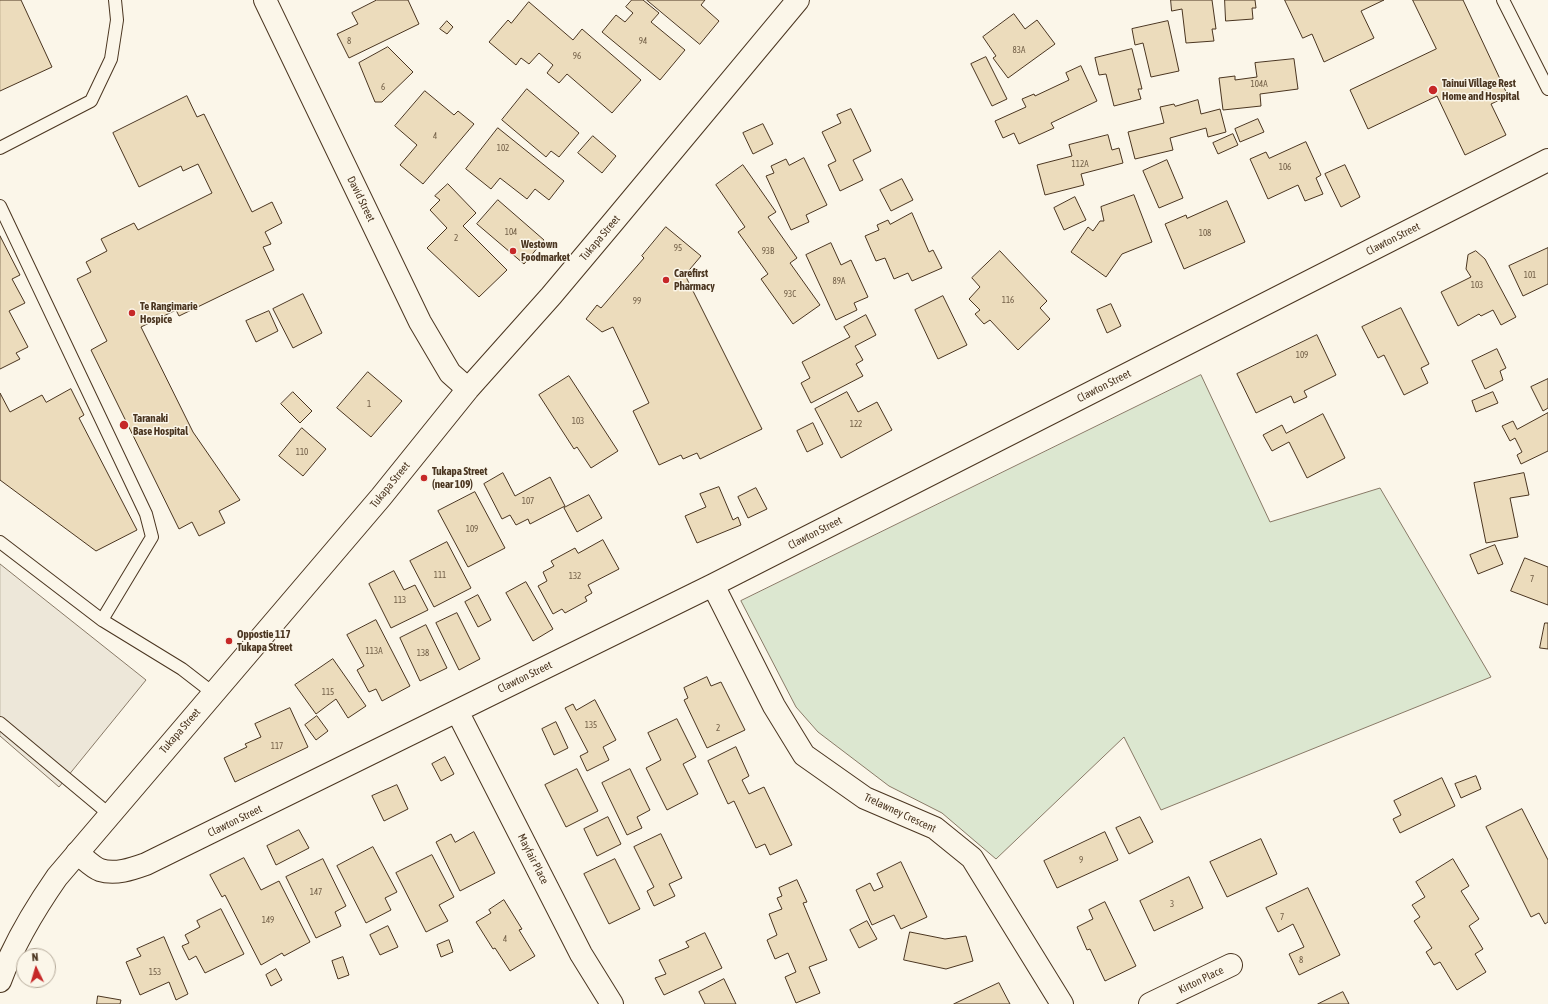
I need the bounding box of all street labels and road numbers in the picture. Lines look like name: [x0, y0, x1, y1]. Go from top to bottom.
street label: David Street: [344, 174, 378, 224]
street label: Tukapa Street: [577, 212, 623, 264]
street label: Clawton Street: [1364, 220, 1422, 258]
street label: Clawton Street: [1075, 367, 1133, 405]
street label: Tukapa Street: [367, 459, 413, 511]
street label: Clawton Street: [786, 514, 844, 552]
street label: Clawton Street: [496, 658, 554, 696]
street label: Tukapa Street: [157, 706, 203, 756]
street label: Trelawney Crescent: [862, 791, 938, 835]
street label: Clawton Street: [206, 802, 264, 840]
street label: Mayfair Place: [515, 832, 551, 886]
street label: Kirton Place: [1176, 963, 1226, 997]

